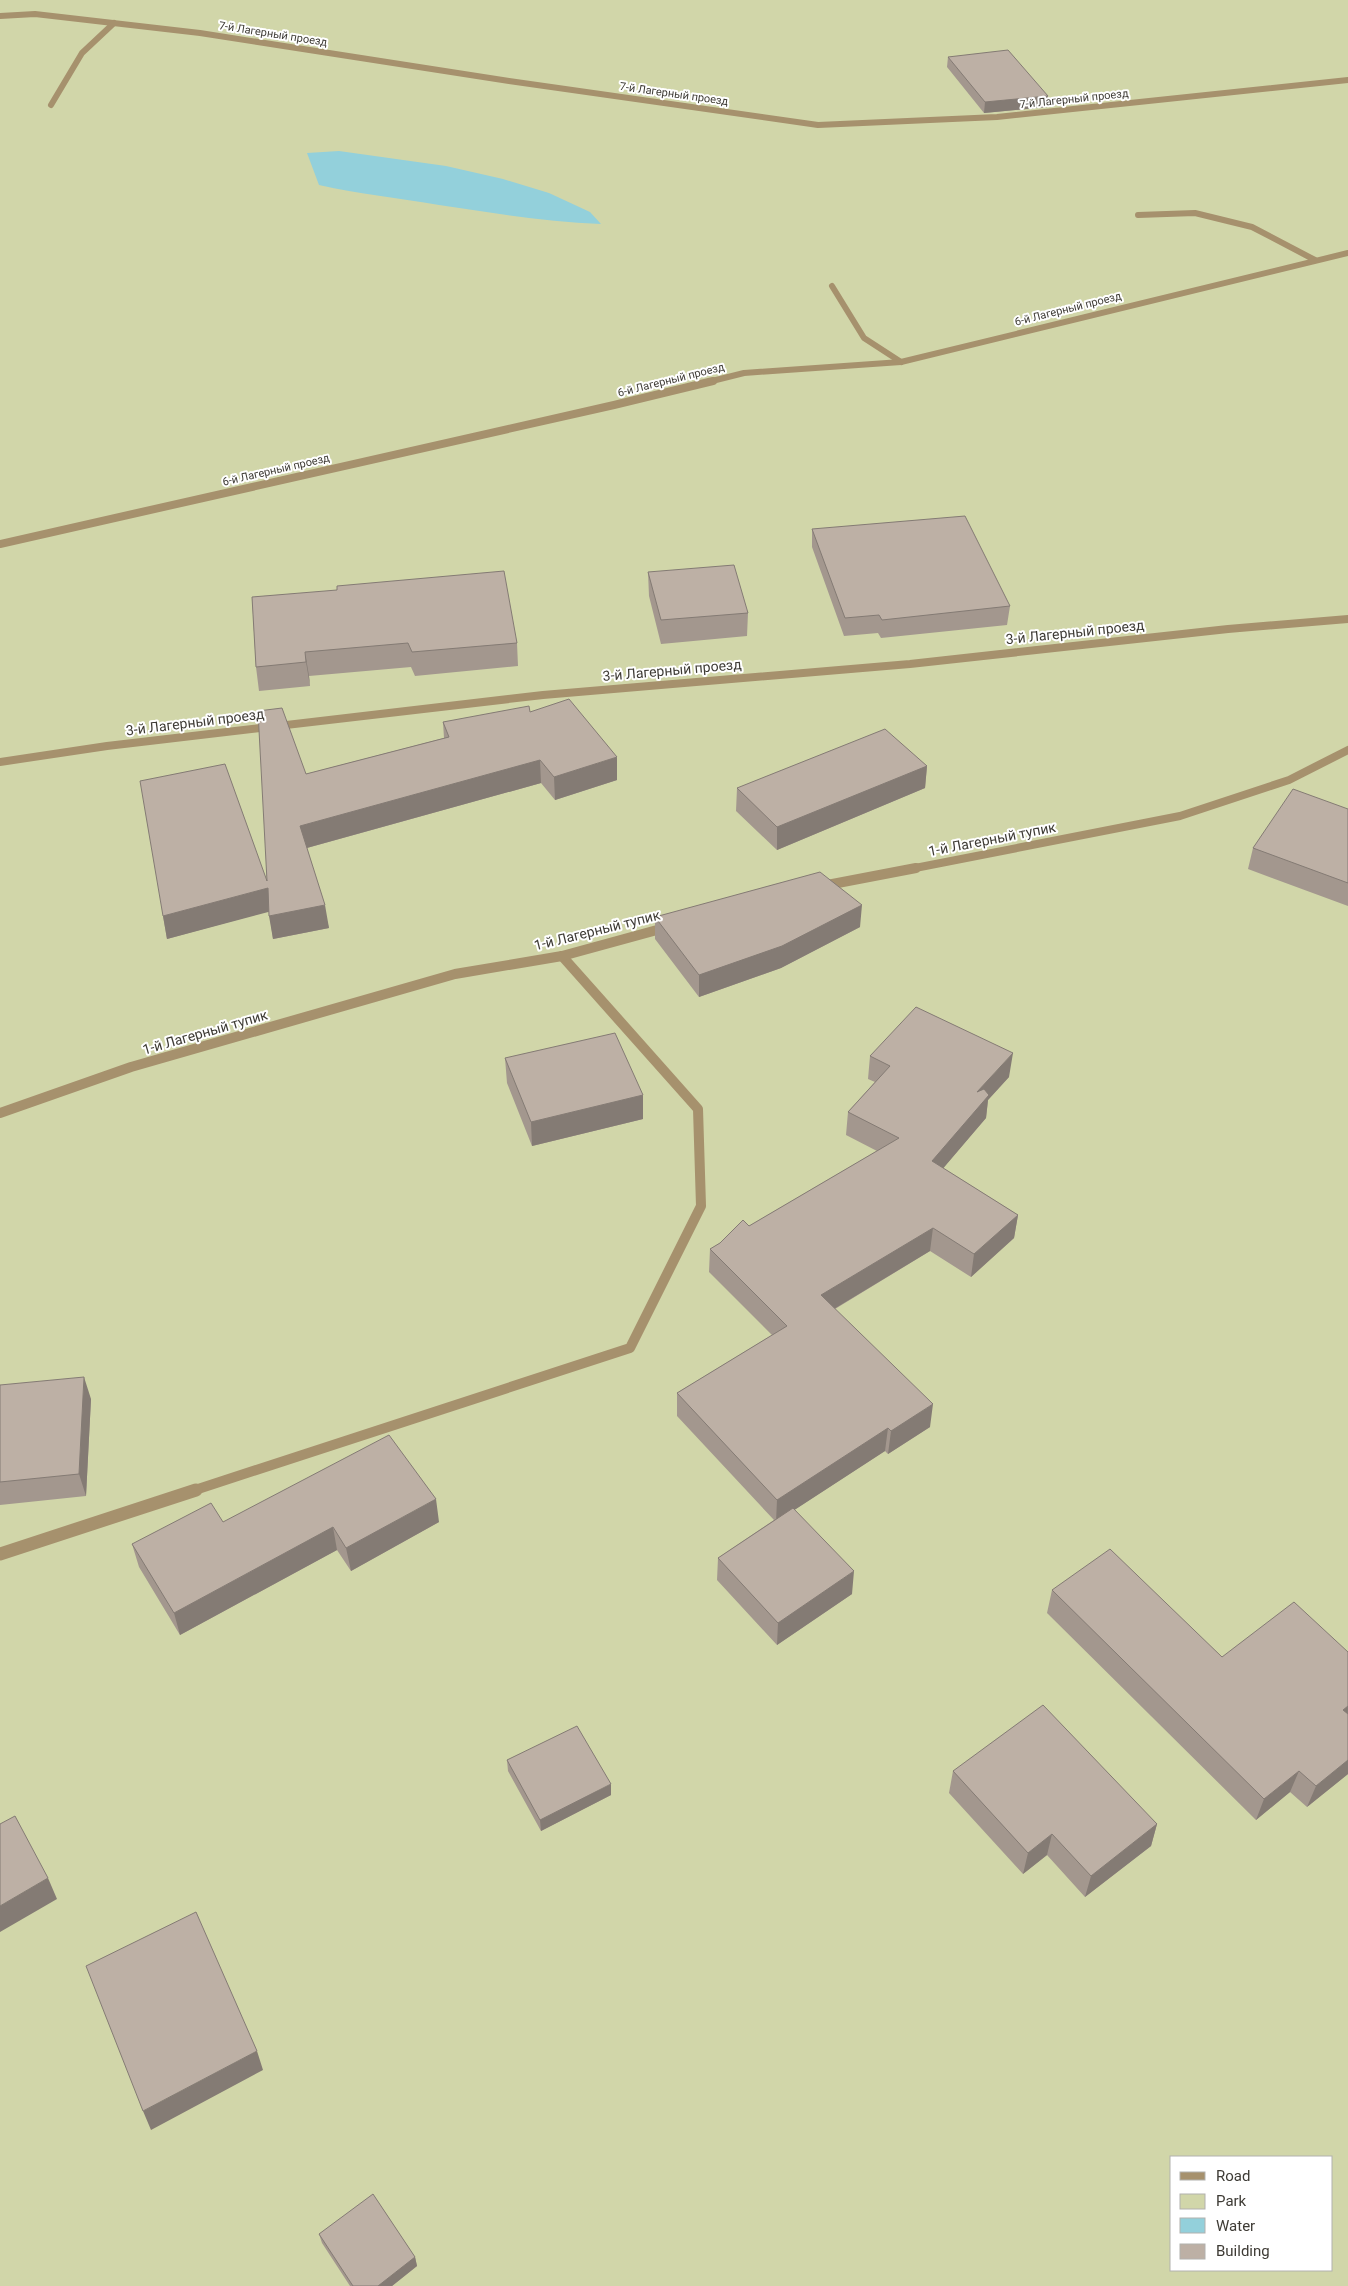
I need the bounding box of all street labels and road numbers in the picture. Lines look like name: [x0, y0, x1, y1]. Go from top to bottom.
street label: 7-й Лагерный проезд: [218, 19, 328, 49]
street label: 7-й Лагерный проезд: [619, 80, 729, 108]
street label: 7-й Лагерный проезд: [1019, 87, 1129, 111]
street label: 6-й Лагерный проезд: [1013, 289, 1123, 329]
street label: 6-й Лагерный проезд: [616, 360, 726, 400]
street label: 6-й Лагерный проезд: [221, 451, 331, 489]
street label: 3-й Лагерный проезд: [1005, 617, 1146, 647]
street label: 3-й Лагерный проезд: [602, 656, 743, 684]
street label: 3-й Лагерный проезд: [125, 706, 266, 738]
street label: 1-й Лагерный тупик: [927, 819, 1058, 859]
street label: 1-й Лагерный тупик: [532, 906, 662, 953]
street label: 1-й Лагерный тупик: [141, 1006, 270, 1058]

